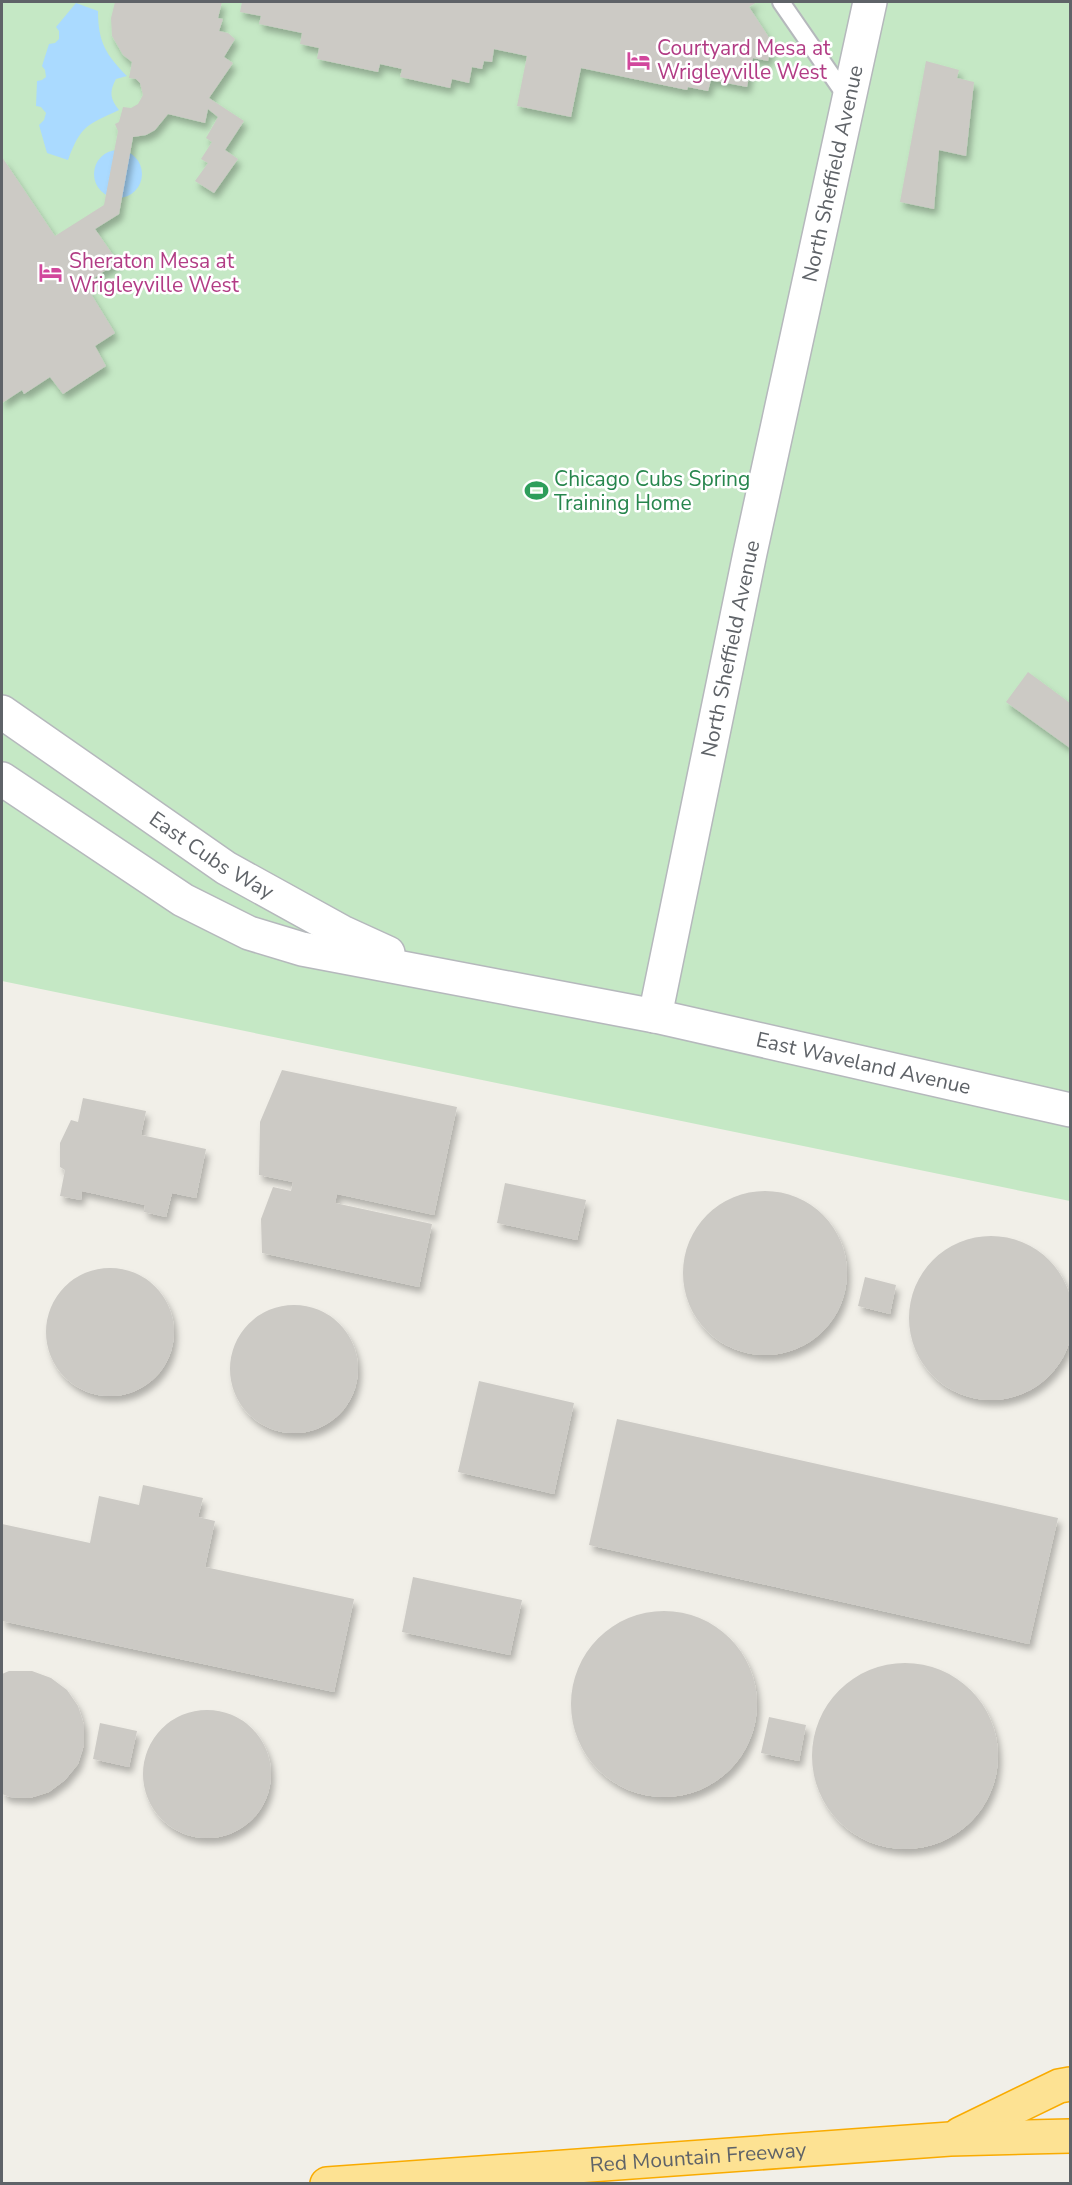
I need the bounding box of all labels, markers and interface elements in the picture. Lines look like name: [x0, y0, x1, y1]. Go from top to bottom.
place label: Courtyard Mesa at Wrigleyville West: [657, 34, 831, 86]
hotel icon: Courtyard Mesa at Wrigleyville West: [626, 47, 652, 73]
street label: North Sheffield Avenue: [795, 63, 870, 284]
place label: Sheraton Mesa at Wrigleyville West: [69, 247, 240, 299]
hotel icon: Sheraton Mesa at Wrigleyville West: [38, 260, 64, 286]
place label: Chicago Cubs Spring Training Home: [554, 465, 750, 517]
sports icon: Chicago Cubs Spring Training Home: [523, 478, 549, 504]
street label: North Sheffield Avenue: [694, 537, 766, 760]
street label: East Cubs Way: [144, 805, 279, 906]
street label: East Waveland Avenue: [754, 1025, 974, 1101]
street label: Red Mountain Freeway: [589, 2135, 807, 2179]

